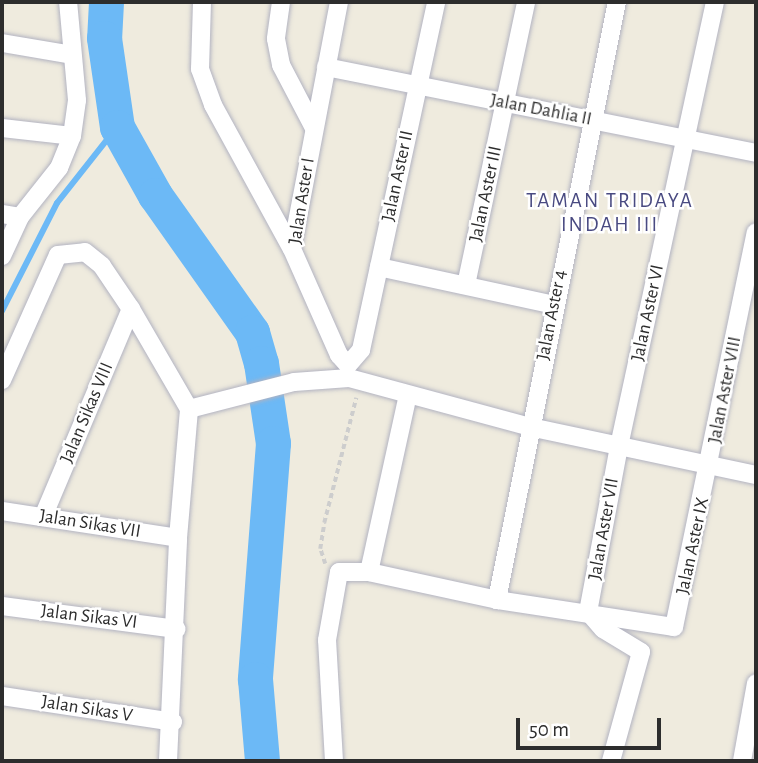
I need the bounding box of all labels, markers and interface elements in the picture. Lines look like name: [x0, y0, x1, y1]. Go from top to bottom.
street label: Jalan Dahlia II: [488, 89, 594, 131]
street label: Jalan Aster II: [377, 128, 419, 224]
street label: Jalan Aster III: [465, 144, 507, 244]
street label: Jalan Aster I: [284, 156, 320, 246]
district label: TAMAN TRIDAYA INDAH III: [528, 188, 692, 238]
street label: Jalan Aster VI: [627, 263, 669, 363]
street label: Jalan Aster 4: [532, 268, 572, 362]
street label: Jalan Aster VIII: [703, 335, 747, 445]
street label: Jalan Sikas VIII: [56, 359, 118, 467]
street label: Jalan Aster VII: [584, 476, 624, 582]
street label: Jalan Aster IX: [672, 495, 714, 597]
street label: Jalan Sikas VII: [38, 505, 142, 543]
street label: Jalan Sikas VI: [39, 600, 139, 634]
street label: Jalan Sikas V: [40, 691, 134, 727]
scale bar: [520, 704, 665, 748]
text: 50 m: [529, 719, 569, 740]

